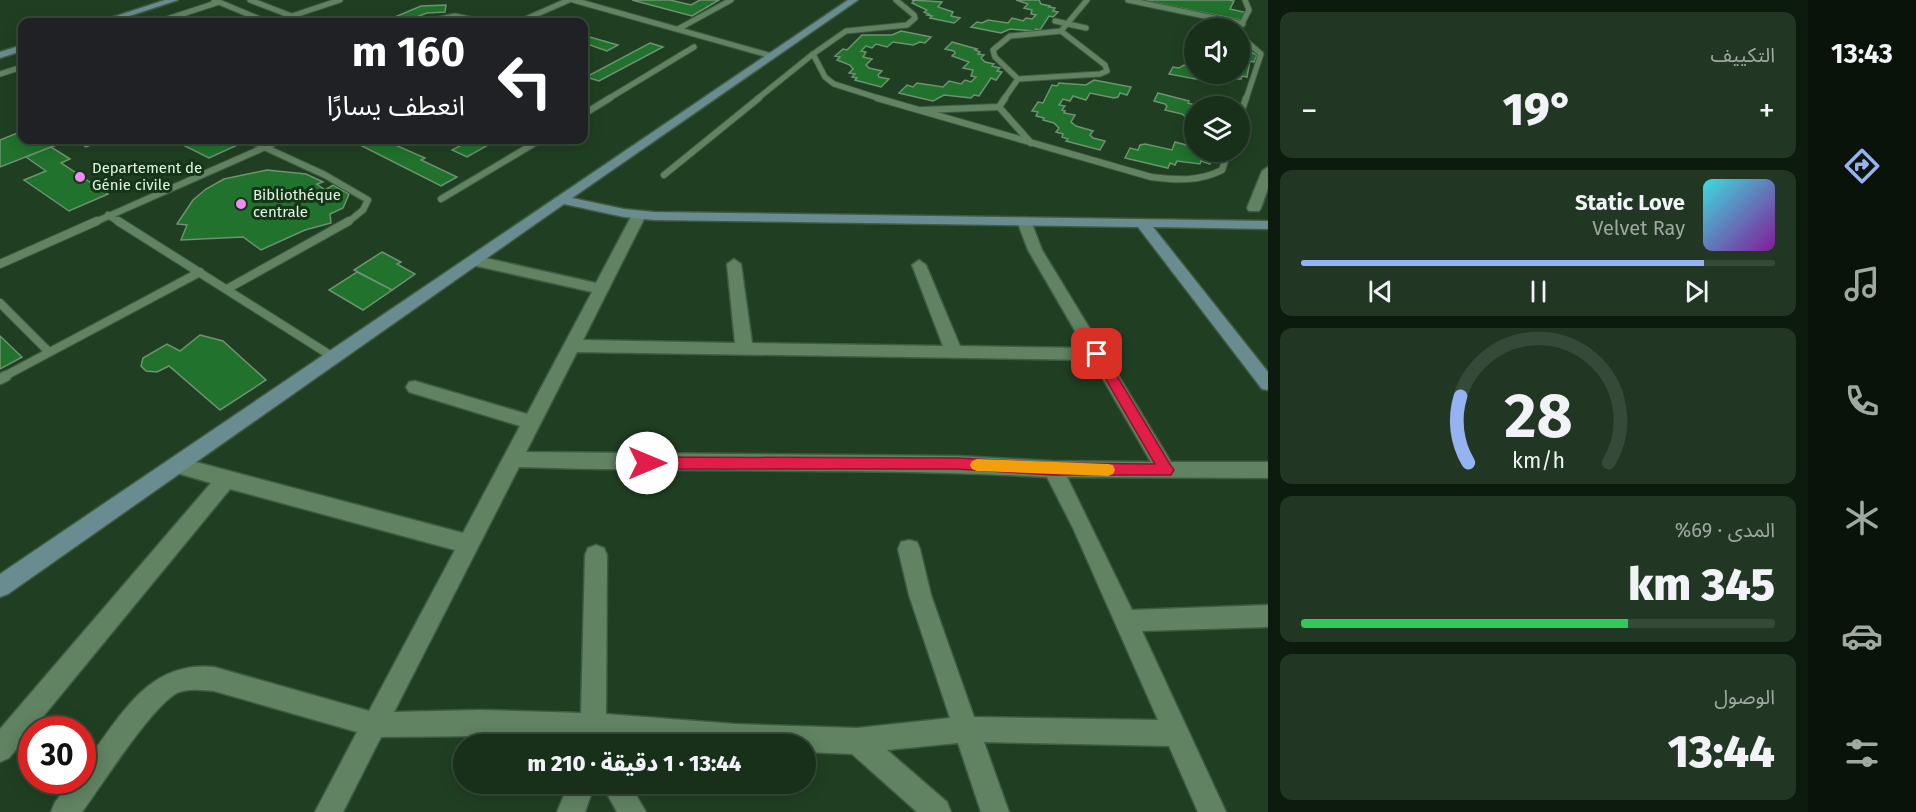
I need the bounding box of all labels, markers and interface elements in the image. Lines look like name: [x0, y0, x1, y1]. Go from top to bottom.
map controls: [1184, 18, 1250, 162]
button: sound: [1184, 18, 1250, 84]
text: 160 m: [352, 27, 465, 77]
text: 13:43: [1831, 38, 1893, 70]
icon: left: [486, 42, 564, 120]
text: التكييف: [1711, 43, 1775, 67]
text: 19°: [1503, 83, 1573, 137]
text: انعطف يسارًا: [327, 90, 465, 122]
text: −: [1301, 91, 1318, 131]
text: +: [1759, 91, 1775, 131]
button: layers: [1184, 96, 1250, 162]
icon: directions: [1841, 145, 1883, 187]
place label: Departement de Génie civile: [92, 159, 202, 194]
marker: Departement de Génie civile: [73, 170, 87, 184]
place label: Bibliothéque centrale: [253, 186, 341, 221]
text: Static Love: [1575, 189, 1685, 216]
marker: Bibliothéque centrale: [234, 197, 248, 211]
text: Velvet Ray: [1592, 216, 1685, 240]
icon: music: [1841, 263, 1883, 305]
icon: previous: [1364, 275, 1397, 308]
icon: pause: [1522, 275, 1555, 308]
icon: next: [1680, 275, 1713, 308]
pin: [1071, 328, 1122, 379]
icon: arrive: [1080, 337, 1113, 370]
text: 28: [1504, 379, 1572, 454]
icon: phone: [1841, 380, 1883, 422]
position arrow: [615, 431, 679, 495]
text: km/h: [1511, 448, 1565, 474]
icon: climate: [1841, 497, 1883, 539]
text: المدى · 69%: [1675, 518, 1775, 542]
text: 345 km: [1628, 558, 1775, 612]
icon: car: [1841, 615, 1883, 657]
text: الوصول: [1714, 685, 1775, 709]
speed limit sign: 30: [18, 716, 96, 794]
text: 13:44: [1668, 725, 1775, 779]
icon: filters: [1841, 732, 1883, 774]
text: 13:44 · 1 دقيقة · 210 m: [527, 750, 742, 777]

